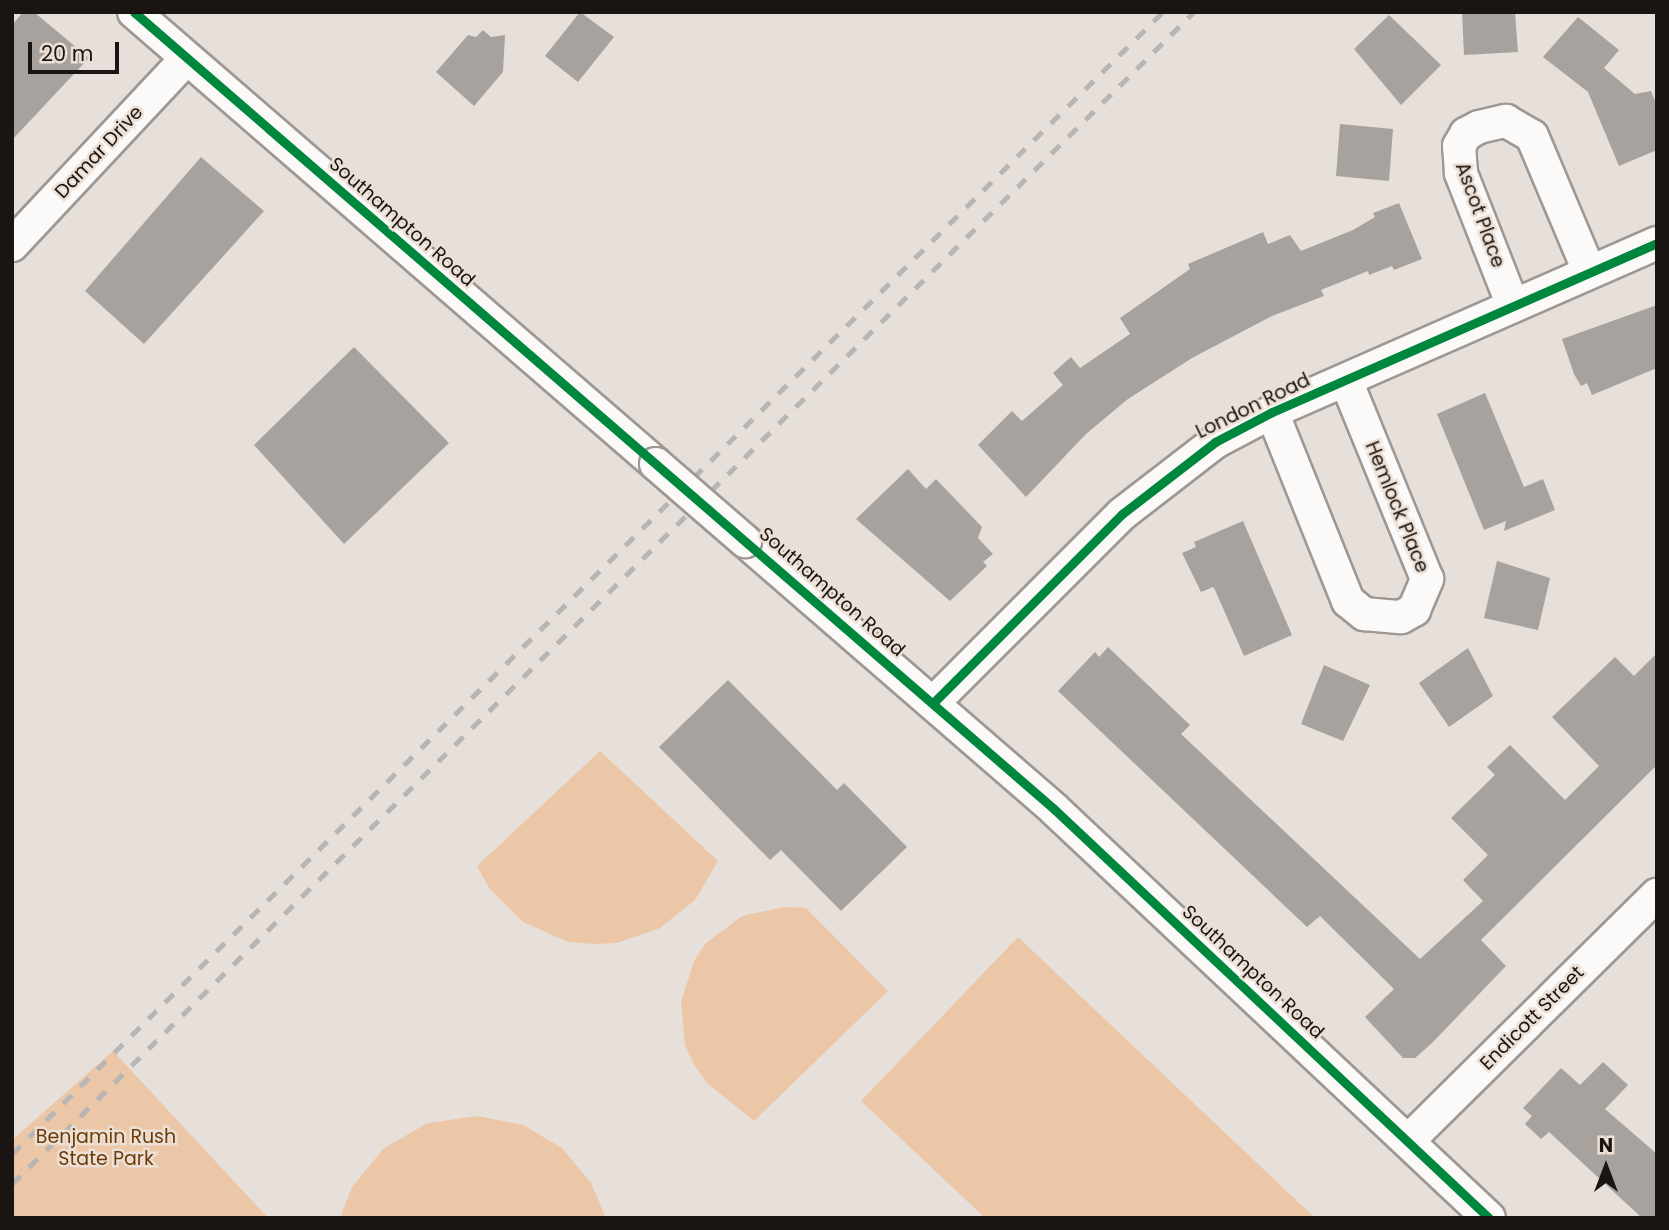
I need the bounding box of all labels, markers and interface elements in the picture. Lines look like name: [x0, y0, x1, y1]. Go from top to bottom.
scale bar: [32, 28, 122, 72]
text: 20 m: [41, 39, 94, 68]
street label: Damar Drive: [50, 101, 148, 203]
street label: Southampton Road: [325, 153, 479, 291]
street label: Ascot Place: [1450, 159, 1510, 271]
street label: London Road: [1192, 369, 1314, 443]
street label: Hemlock Place: [1360, 438, 1434, 576]
street label: Southampton Road: [755, 523, 909, 661]
street label: Southampton Road: [1177, 900, 1329, 1044]
street label: Endicott Street: [1475, 961, 1589, 1075]
park label: Benjamin Rush State Park: [36, 1126, 176, 1170]
north arrow: [1571, 1132, 1641, 1202]
text: N: [1599, 1132, 1613, 1159]

